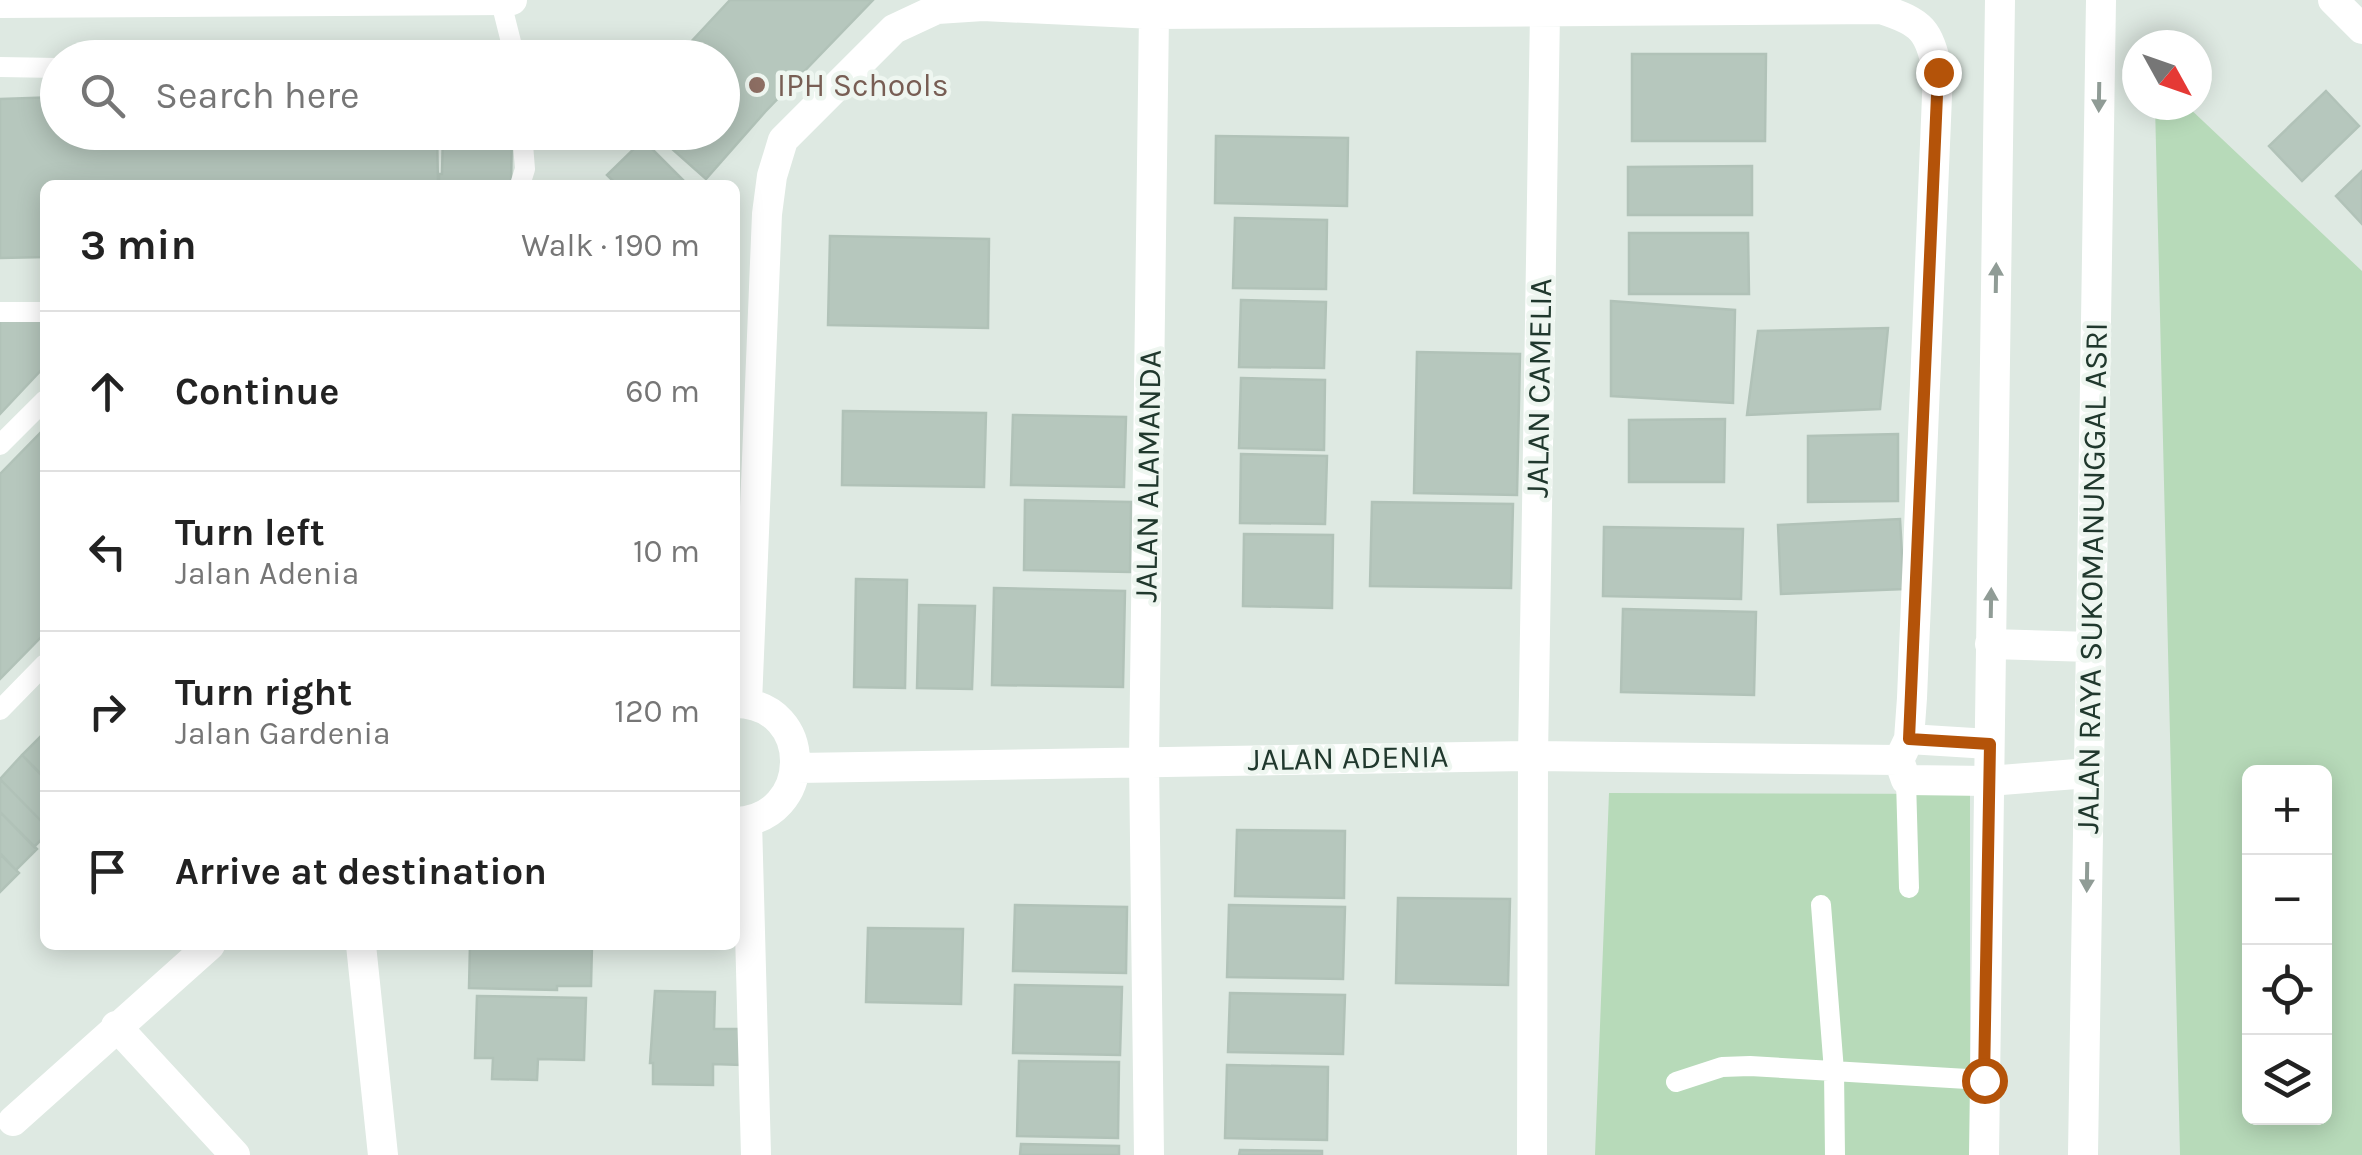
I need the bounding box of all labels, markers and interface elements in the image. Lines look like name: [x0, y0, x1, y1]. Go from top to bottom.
north arrow: [2122, 30, 2212, 120]
search box: [40, 40, 740, 150]
route end: [1916, 50, 1962, 96]
place label: IPH Schools: [777, 67, 949, 104]
icon: search: [75, 68, 130, 123]
text: Search here: [155, 73, 359, 118]
marker: IPH Schools: [746, 74, 768, 96]
one-way arrow: [2091, 82, 2107, 114]
text: 3 min: [80, 220, 197, 270]
text: Walk · 190 m: [521, 227, 700, 264]
one-way arrow: [1988, 261, 2004, 293]
street label: JALAN CAMELIA: [1519, 278, 1559, 498]
street label: JALAN RAYA SUKOMANUNGGAL ASRI: [2069, 322, 2115, 834]
street label: JALAN ALAMANDA: [1127, 349, 1169, 603]
icon: ahead: [80, 364, 135, 419]
text: Continue: [175, 369, 339, 414]
text: 60 m: [625, 373, 700, 410]
text: Turn left: [175, 510, 325, 555]
icon: left: [80, 524, 135, 579]
text: 10 m: [633, 533, 700, 570]
text: Jalan Adenia: [175, 555, 359, 592]
one-way arrow: [1983, 586, 1999, 618]
text: Turn right: [175, 670, 352, 715]
icon: right: [80, 684, 135, 739]
text: 120 m: [614, 693, 700, 730]
text: Jalan Gardenia: [175, 715, 391, 752]
street label: JALAN ADENIA: [1247, 738, 1449, 778]
map controls: [2242, 765, 2332, 1125]
button: +: [2242, 765, 2332, 855]
icon: arrive: [80, 844, 135, 899]
text: Arrive at destination: [175, 849, 547, 894]
button: −: [2242, 855, 2332, 945]
one-way arrow: [2079, 862, 2095, 894]
button: locate: [2242, 945, 2332, 1035]
button: layers: [2242, 1035, 2332, 1125]
route start: [1962, 1058, 2008, 1104]

